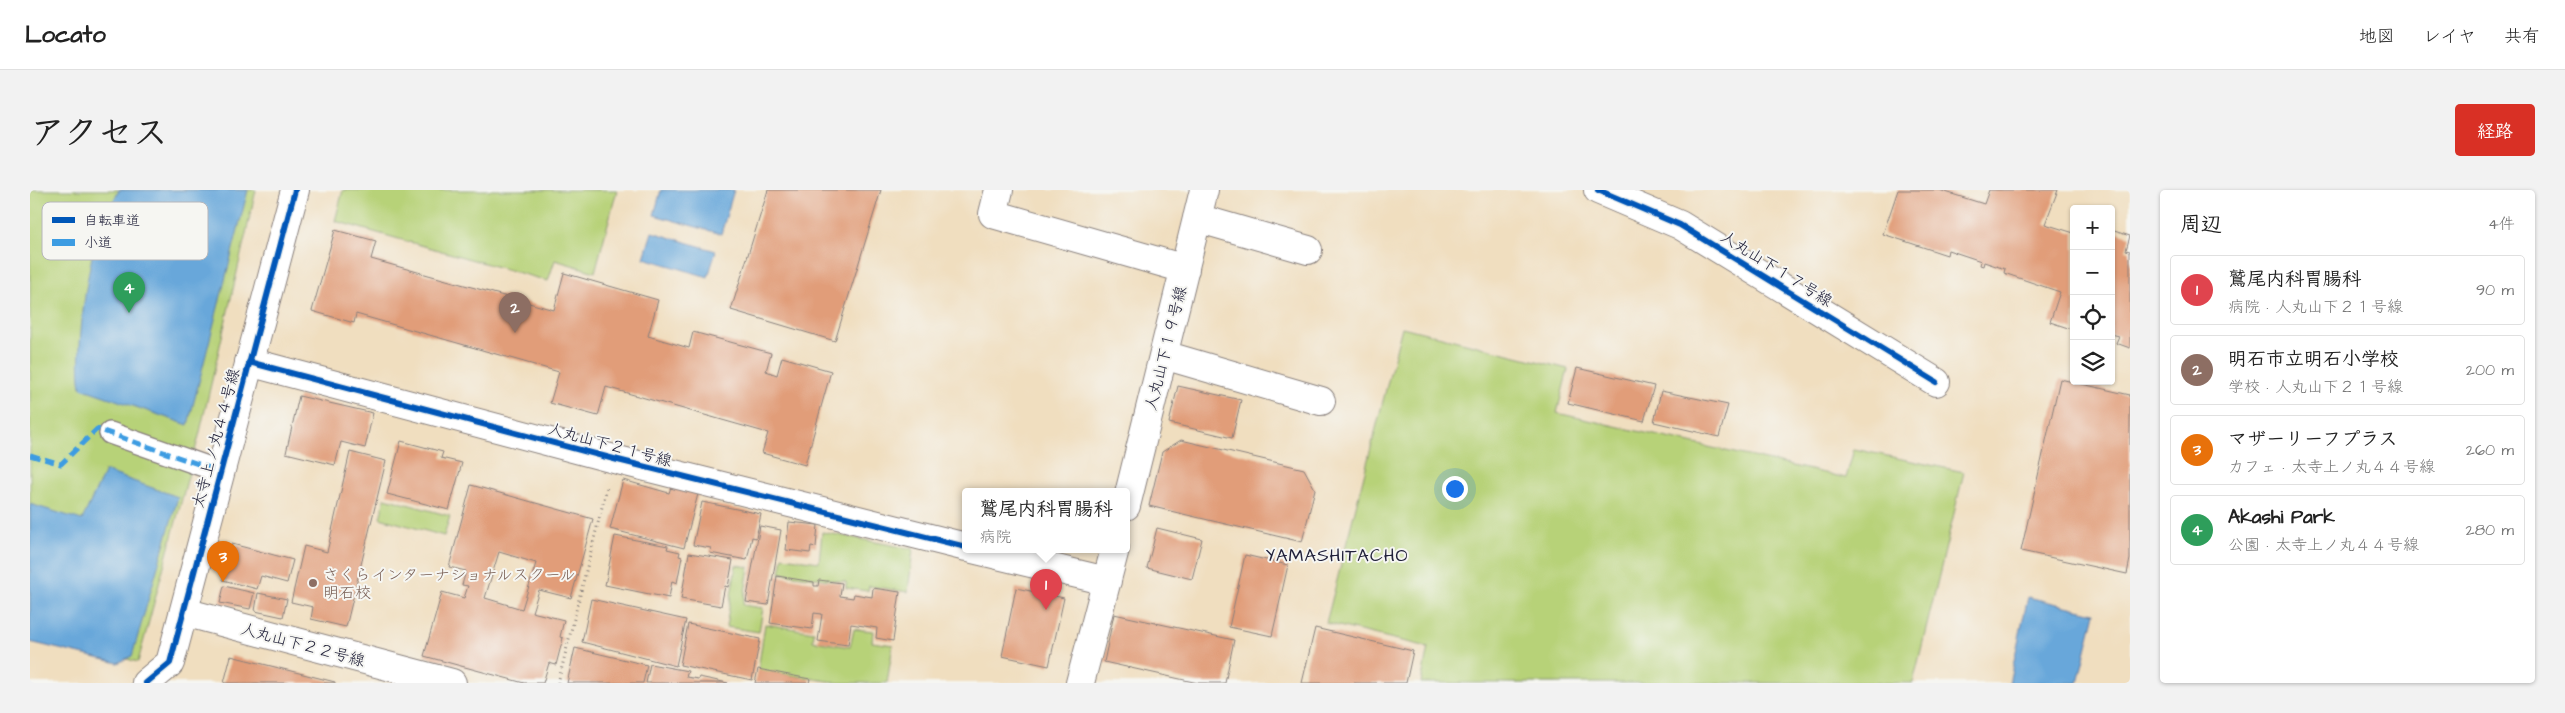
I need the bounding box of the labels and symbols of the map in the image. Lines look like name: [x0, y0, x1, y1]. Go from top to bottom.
legend: [42, 202, 208, 260]
text: 自転車道: [84, 211, 140, 231]
street label: 人丸山下１７号線: [1716, 226, 1837, 312]
text: 小道: [84, 233, 112, 253]
pin: 4: [113, 272, 145, 313]
street label: 人丸山下１９号線: [1140, 283, 1192, 413]
pin: 2: [499, 292, 531, 333]
street label: 太寺上ノ丸４４号線: [187, 366, 245, 511]
street label: 人丸山下２１号線: [545, 418, 674, 472]
your location: [1442, 476, 1468, 502]
pin: 3: [207, 541, 239, 582]
district label: YAMASHITACHO: [1265, 543, 1409, 568]
place label: さくらインターナショナルスクール 明石校: [323, 564, 576, 604]
pin: 1: [1030, 569, 1062, 610]
marker: さくらインターナショナルスクール 明石校: [307, 577, 319, 589]
street label: 人丸山下２２号線: [238, 618, 367, 672]

